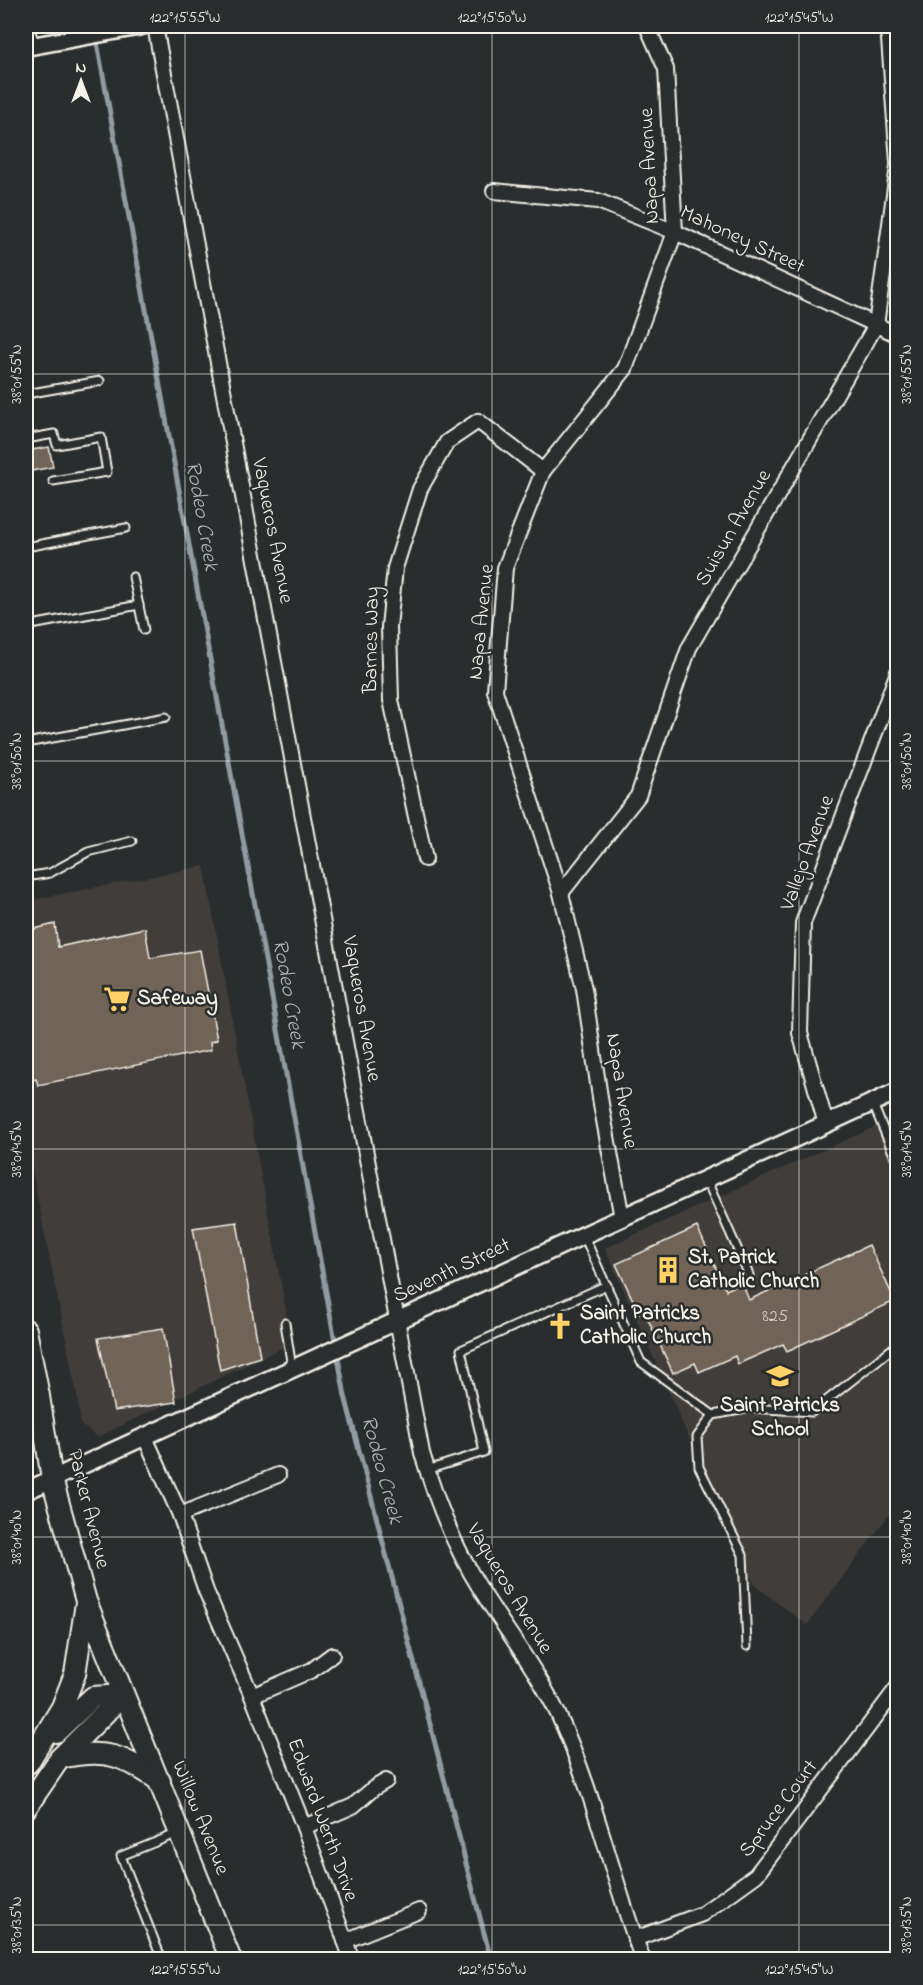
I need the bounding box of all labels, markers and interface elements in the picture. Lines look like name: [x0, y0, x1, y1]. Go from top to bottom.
text: 122°15'55"W: [150, 7, 220, 29]
text: 122°15'50"W: [458, 7, 526, 29]
text: 122°15'45"W: [765, 7, 833, 29]
north arrow: [51, 51, 111, 111]
text: N: [76, 56, 87, 80]
street label: Napa Avenue: [632, 107, 668, 225]
street label: Mahoney Street: [674, 198, 809, 284]
text: 38°01'55"N: [6, 344, 28, 404]
text: 38°01'55"N: [896, 344, 918, 404]
street label: Vaqueros Avenue: [243, 455, 301, 607]
water label: Rodeo Creek: [176, 459, 227, 575]
street label: Suisun Avenue: [688, 464, 780, 592]
street label: Napa Avenue: [461, 562, 503, 681]
street label: Barnes Way: [356, 586, 390, 695]
text: 38°01'50"N: [6, 732, 28, 790]
text: 38°01'50"N: [896, 732, 918, 790]
street label: Vallejo Avenue: [773, 791, 843, 916]
street label: Vaqueros Avenue: [333, 933, 389, 1085]
water label: Rodeo Creek: [263, 937, 314, 1053]
supermarket icon: Safeway: [102, 984, 132, 1014]
place label: Safeway: [137, 984, 218, 1016]
street label: Napa Avenue: [597, 1031, 645, 1151]
text: 38°01'45"N: [6, 1120, 28, 1178]
text: 38°01'45"N: [896, 1120, 918, 1178]
street label: Seventh Street: [388, 1231, 516, 1311]
place label: St. Patrick Catholic Church: [688, 1243, 819, 1297]
building icon: St. Patrick Catholic Church: [653, 1255, 683, 1285]
place label: Saint Patricks Catholic Church: [580, 1299, 711, 1353]
house number: 825: [762, 1304, 788, 1330]
church icon: Saint Patricks Catholic Church: [545, 1311, 575, 1341]
school or university icon: Saint Patricks School: [765, 1361, 795, 1391]
place label: Saint Patricks School: [720, 1391, 840, 1445]
water label: Rodeo Creek: [351, 1412, 411, 1529]
street label: Parker Avenue: [59, 1446, 117, 1572]
text: 38°01'40"N: [6, 1510, 28, 1564]
text: 38°01'40"N: [896, 1510, 918, 1564]
street label: Vaqueros Avenue: [458, 1517, 560, 1660]
street label: Edward Werth Drive: [279, 1734, 366, 1906]
street label: Spruce Court: [732, 1754, 826, 1864]
street label: Willow Avenue: [163, 1756, 237, 1880]
text: 38°01'35"N: [6, 1896, 28, 1954]
text: 38°01'35"N: [896, 1896, 918, 1954]
text: 122°15'55"W: [150, 1959, 220, 1981]
text: 122°15'50"W: [458, 1959, 526, 1981]
text: 122°15'45"W: [765, 1959, 833, 1981]

